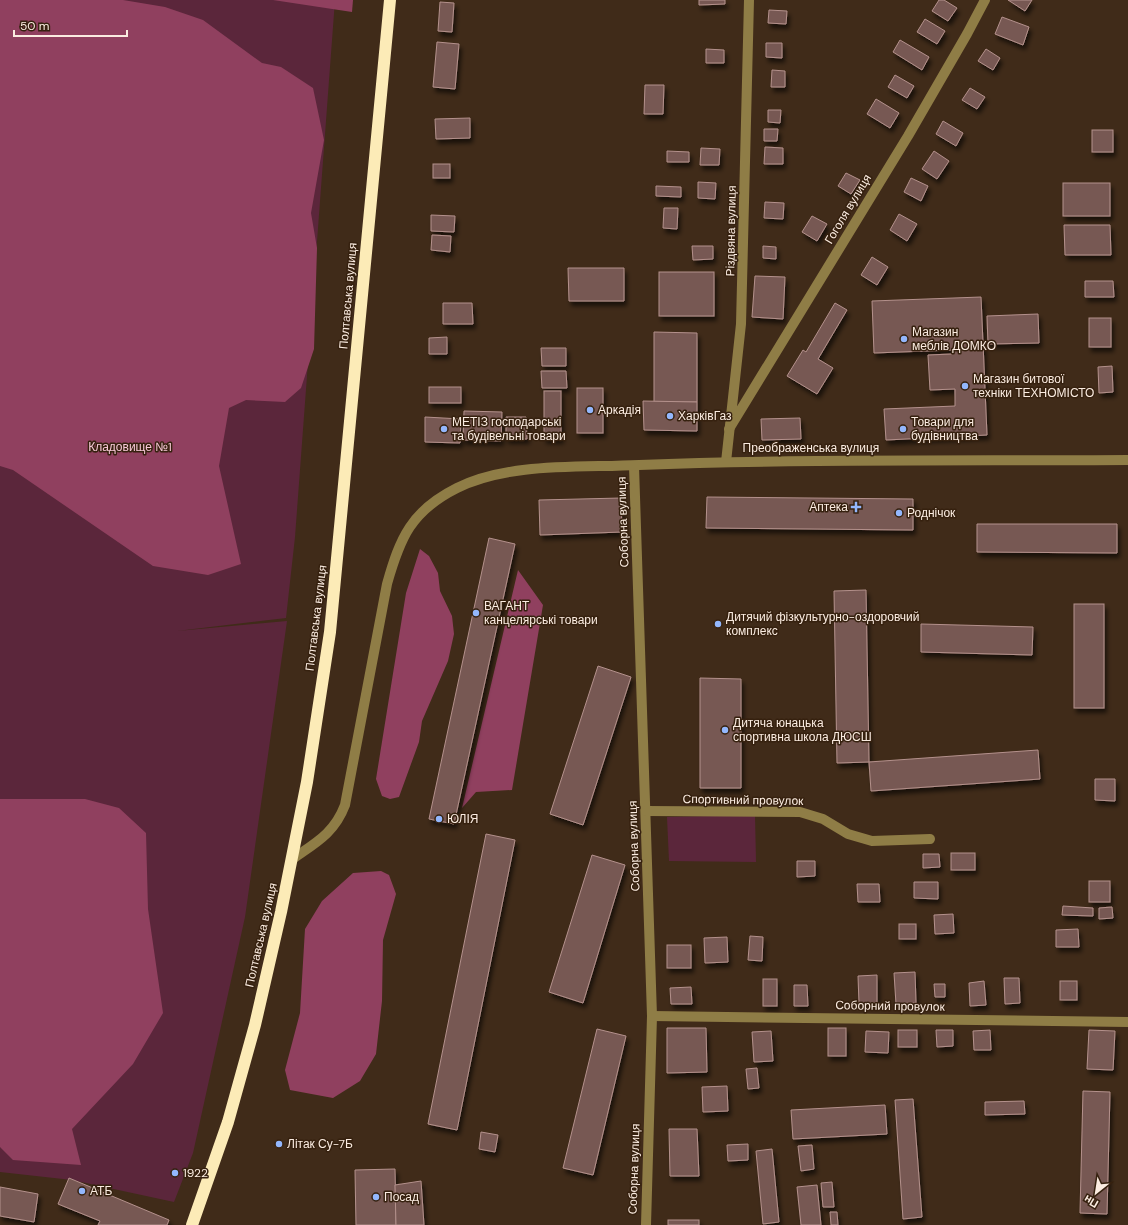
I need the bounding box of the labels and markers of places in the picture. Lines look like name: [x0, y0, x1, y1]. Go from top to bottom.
place label: Магазин меблів ДОМКО: [912, 324, 996, 354]
marker: Магазин меблів ДОМКО: [899, 334, 909, 344]
place label: Магазин битової техніки ТЕХНОМІСТО: [973, 371, 1094, 401]
marker: Магазин битової техніки ТЕХНОМІСТО: [960, 381, 970, 391]
place label: Аркадія: [598, 402, 641, 418]
marker: Аркадія: [585, 405, 595, 415]
place label: ХарківГаз: [678, 408, 732, 424]
marker: ХарківГаз: [665, 411, 675, 421]
place label: МЕТІЗ господарські та будівельні товари: [452, 414, 566, 444]
place label: Товари для будівництва: [911, 414, 978, 444]
marker: МЕТІЗ господарські та будівельні товари: [439, 424, 449, 434]
marker: Товари для будівництва: [898, 424, 908, 434]
place label: Аптека: [809, 499, 848, 515]
marker: Аптека: [851, 502, 861, 512]
place label: Роднічок: [907, 505, 956, 521]
marker: Роднічок: [894, 508, 904, 518]
place label: ВАГАНТ канцелярські товари: [484, 598, 598, 628]
marker: ВАГАНТ канцелярські товари: [471, 608, 481, 618]
place label: Дитячий фізкультурно-оздоровчий комплекс: [726, 609, 919, 639]
marker: Дитячий фізкультурно-оздоровчий комплекс: [713, 619, 723, 629]
place label: Дитяча юнацька спортивна школа ДЮСШ: [733, 715, 872, 745]
marker: Дитяча юнацька спортивна школа ДЮСШ: [720, 725, 730, 735]
place label: ЮЛІЯ: [447, 811, 478, 827]
marker: ЮЛІЯ: [434, 814, 444, 824]
place label: Літак Су-7Б: [287, 1136, 353, 1152]
marker: Літак Су-7Б: [274, 1139, 284, 1149]
place label: 1922: [183, 1165, 208, 1181]
marker: 1922: [170, 1168, 180, 1178]
place label: АТБ: [90, 1183, 112, 1199]
marker: АТБ: [77, 1186, 87, 1196]
place label: Посад: [384, 1189, 419, 1205]
marker: Посад: [371, 1192, 381, 1202]

